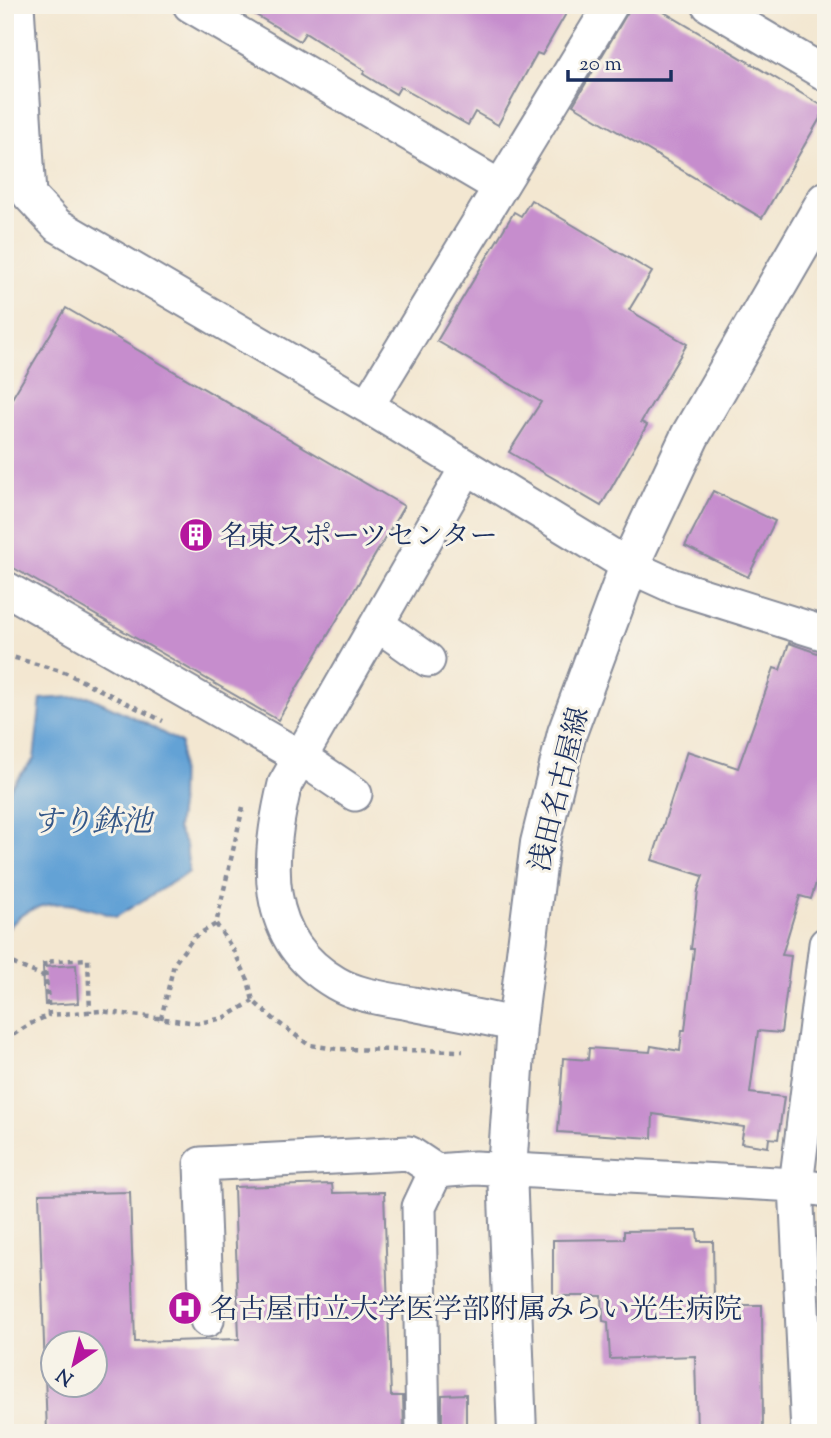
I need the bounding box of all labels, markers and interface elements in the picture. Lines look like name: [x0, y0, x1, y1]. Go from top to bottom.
scale bar: [568, 38, 672, 82]
text: 20 m: [579, 50, 622, 80]
building icon: 名東スポーツセンター: [177, 516, 215, 554]
place label: 名東スポーツセンター: [220, 518, 498, 558]
street label: 浅田名古屋線: [521, 703, 601, 876]
water label: すり鉢池: [32, 802, 155, 845]
hospital icon: 名古屋市立大学医学部附属みらい光生病院: [166, 1289, 204, 1327]
place label: 名古屋市立大学医学部附属みらい光生病院: [210, 1291, 742, 1331]
north arrow: [38, 1330, 108, 1400]
text: N: [52, 1360, 80, 1391]

